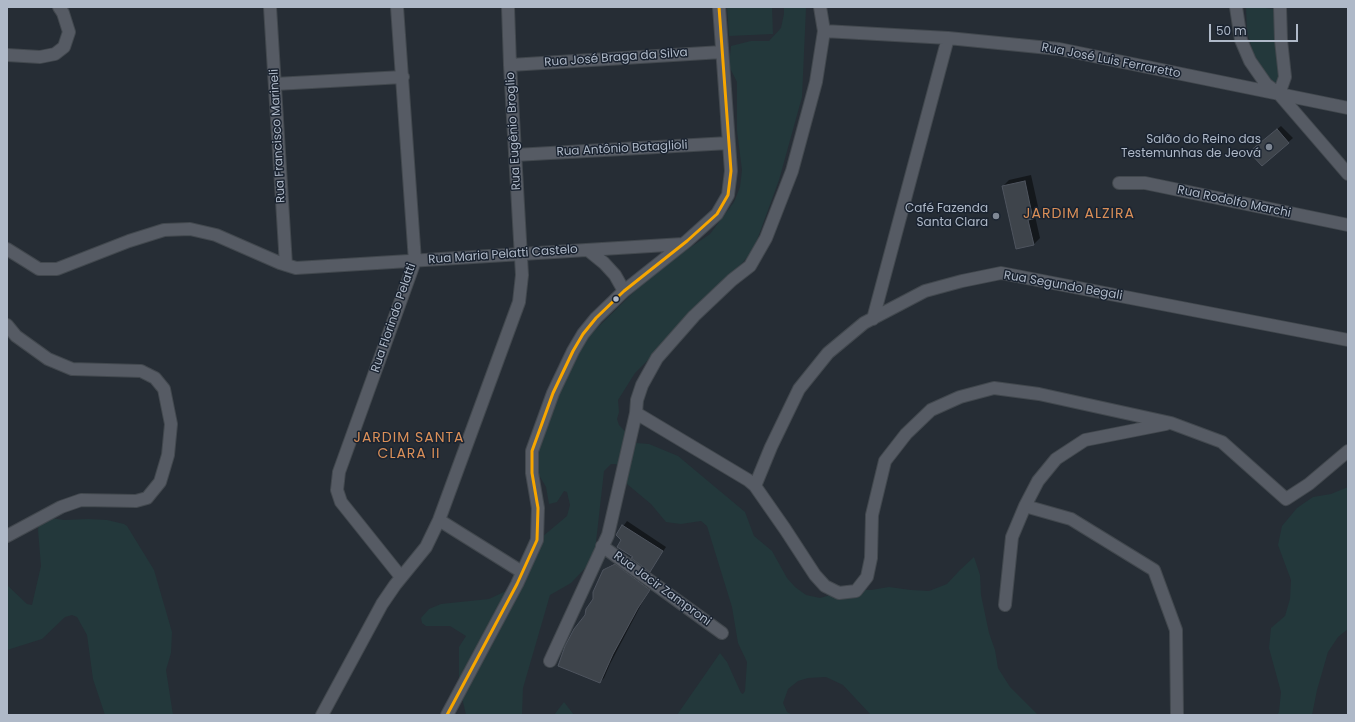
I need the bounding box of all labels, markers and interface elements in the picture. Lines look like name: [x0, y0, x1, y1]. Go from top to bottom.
scale bar: [1211, 16, 1300, 42]
text: 50 m: [1216, 22, 1247, 39]
street label: Rua José Luis Ferraretto: [1040, 40, 1182, 82]
street label: Rua José Braga da Silva: [544, 46, 688, 70]
street label: Rua Francisco Marineli: [267, 69, 289, 203]
street label: Rua Eugênio Broglio: [504, 72, 524, 190]
place label: Salão do Reino das Testemunhas de Jeová: [1121, 133, 1261, 161]
street label: Rua Antônio Bataglioli: [556, 138, 688, 160]
marker: Salão do Reino das Testemunhas de Jeová: [1264, 142, 1274, 152]
street label: Rua Rodolfo Marchi: [1176, 183, 1292, 221]
place label: Café Fazenda Santa Clara: [905, 202, 988, 230]
district label: JARDIM ALZIRA: [1023, 206, 1135, 222]
marker: Café Fazenda Santa Clara: [991, 211, 1001, 221]
street label: Rua Maria Pelatti Castelo: [428, 243, 578, 267]
street label: Rua Florindo Pelatti: [369, 262, 419, 374]
street label: Rua Segundo Begali: [1003, 268, 1123, 304]
unlabelled marker: [611, 294, 621, 304]
district label: JARDIM SANTA CLARA II: [353, 430, 465, 462]
street label: Rua Jacir Zamproni: [611, 549, 713, 629]

